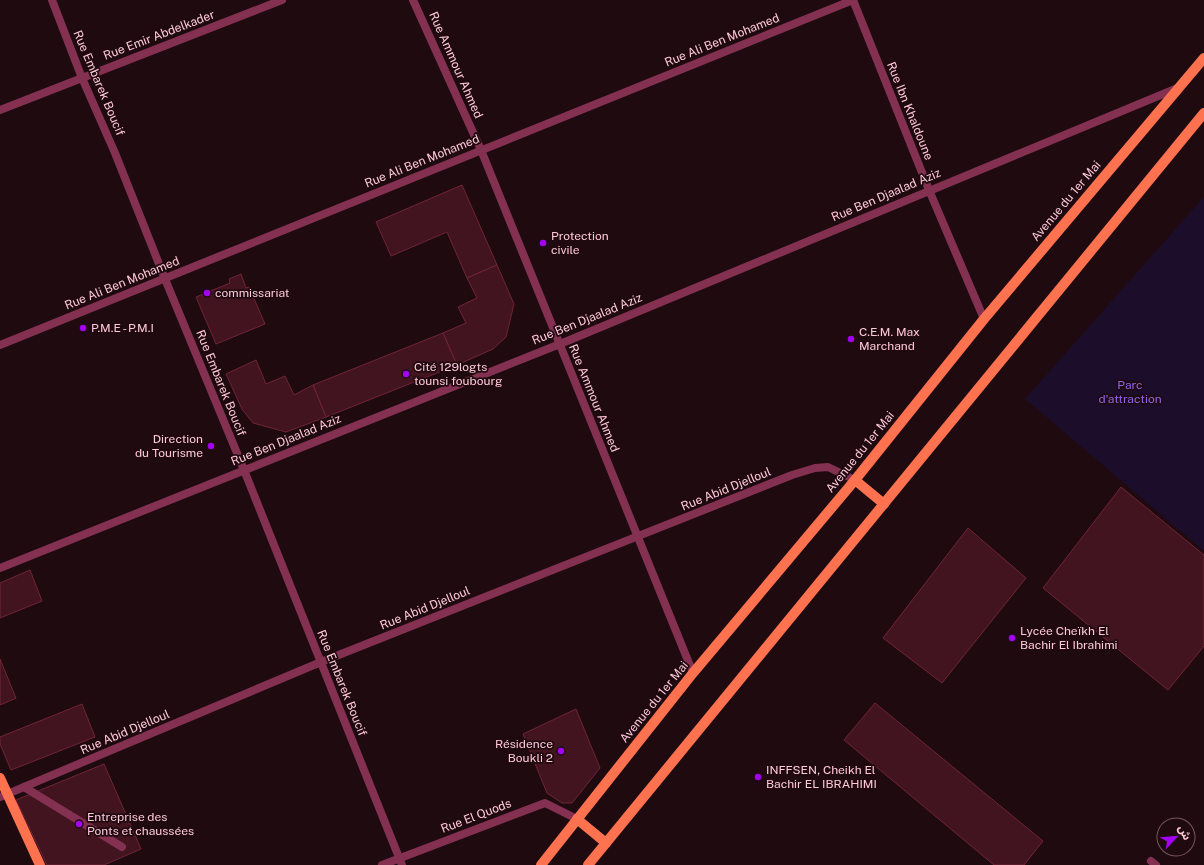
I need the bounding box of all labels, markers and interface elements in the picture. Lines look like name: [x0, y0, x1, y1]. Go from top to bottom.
street label: Rue Emir Abdelkader: [101, 7, 217, 63]
street label: Rue Ammour Ahmed: [426, 10, 486, 120]
street label: Rue Ali Ben Mohamed: [663, 11, 781, 69]
street label: Rue Embarek Boucif: [70, 28, 128, 138]
street label: Rue Ibn Khaldoune: [884, 60, 936, 162]
street label: Rue Ali Ben Mohamed: [363, 132, 481, 190]
street label: Avenue du 1er Mai: [1028, 158, 1104, 244]
street label: Rue Ben Djaalad Aziz: [829, 166, 943, 224]
place label: Protection civile: [551, 229, 609, 257]
marker: Protection civile: [538, 238, 548, 248]
street label: Rue Ali Ben Mohamed: [63, 254, 181, 312]
place label: commissariat: [215, 286, 290, 300]
marker: commissariat: [202, 288, 212, 298]
street label: Rue Ben Djaalad Aziz: [530, 290, 644, 347]
place label: P.M.E - P.M.I: [91, 321, 154, 335]
marker: P.M.E - P.M.I: [78, 323, 88, 333]
place label: C.E.M. Max Marchand: [859, 325, 920, 353]
street label: Rue Embarek Boucif: [193, 328, 249, 438]
marker: C.E.M. Max Marchand: [846, 334, 856, 344]
street label: Rue Ammour Ahmed: [566, 342, 622, 454]
place label: Cité 129logts tounsi foubourg: [414, 360, 503, 388]
marker: Cité 129logts tounsi foubourg: [401, 369, 411, 379]
park label: Parc d'attraction: [1098, 378, 1162, 406]
street label: Avenue du 1er Mai: [823, 409, 897, 495]
street label: Rue Ben Djaalad Aziz: [229, 411, 343, 468]
place label: Direction du Tourisme: [135, 432, 203, 460]
marker: Direction du Tourisme: [206, 441, 216, 451]
street label: Rue Abid Djelloul: [679, 464, 773, 513]
street label: Rue Abid Djelloul: [378, 583, 472, 632]
place label: Lycée Cheïkh El Bachir El Ibrahimi: [1020, 624, 1118, 652]
street label: Rue Embarek Boucif: [314, 628, 370, 738]
marker: Lycée Cheïkh El Bachir El Ibrahimi: [1007, 633, 1017, 643]
street label: Avenue du 1er Mai: [617, 659, 691, 745]
street label: Rue Abid Djelloul: [78, 707, 172, 757]
place label: Résidence Boukli 2: [495, 737, 553, 765]
marker: Résidence Boukli 2: [556, 746, 566, 756]
place label: INFFSEN, Cheikh El Bachir EL IBRAHIMI: [766, 763, 877, 791]
marker: INFFSEN, Cheikh El Bachir EL IBRAHIMI: [753, 772, 763, 782]
street label: Rue El Quods: [439, 796, 513, 836]
place label: Entreprise des Ponts et chaussées: [87, 810, 194, 838]
north arrow: [1156, 817, 1196, 857]
marker: Entreprise des Ponts et chaussées: [74, 819, 84, 829]
text: ش: [1175, 823, 1194, 842]

